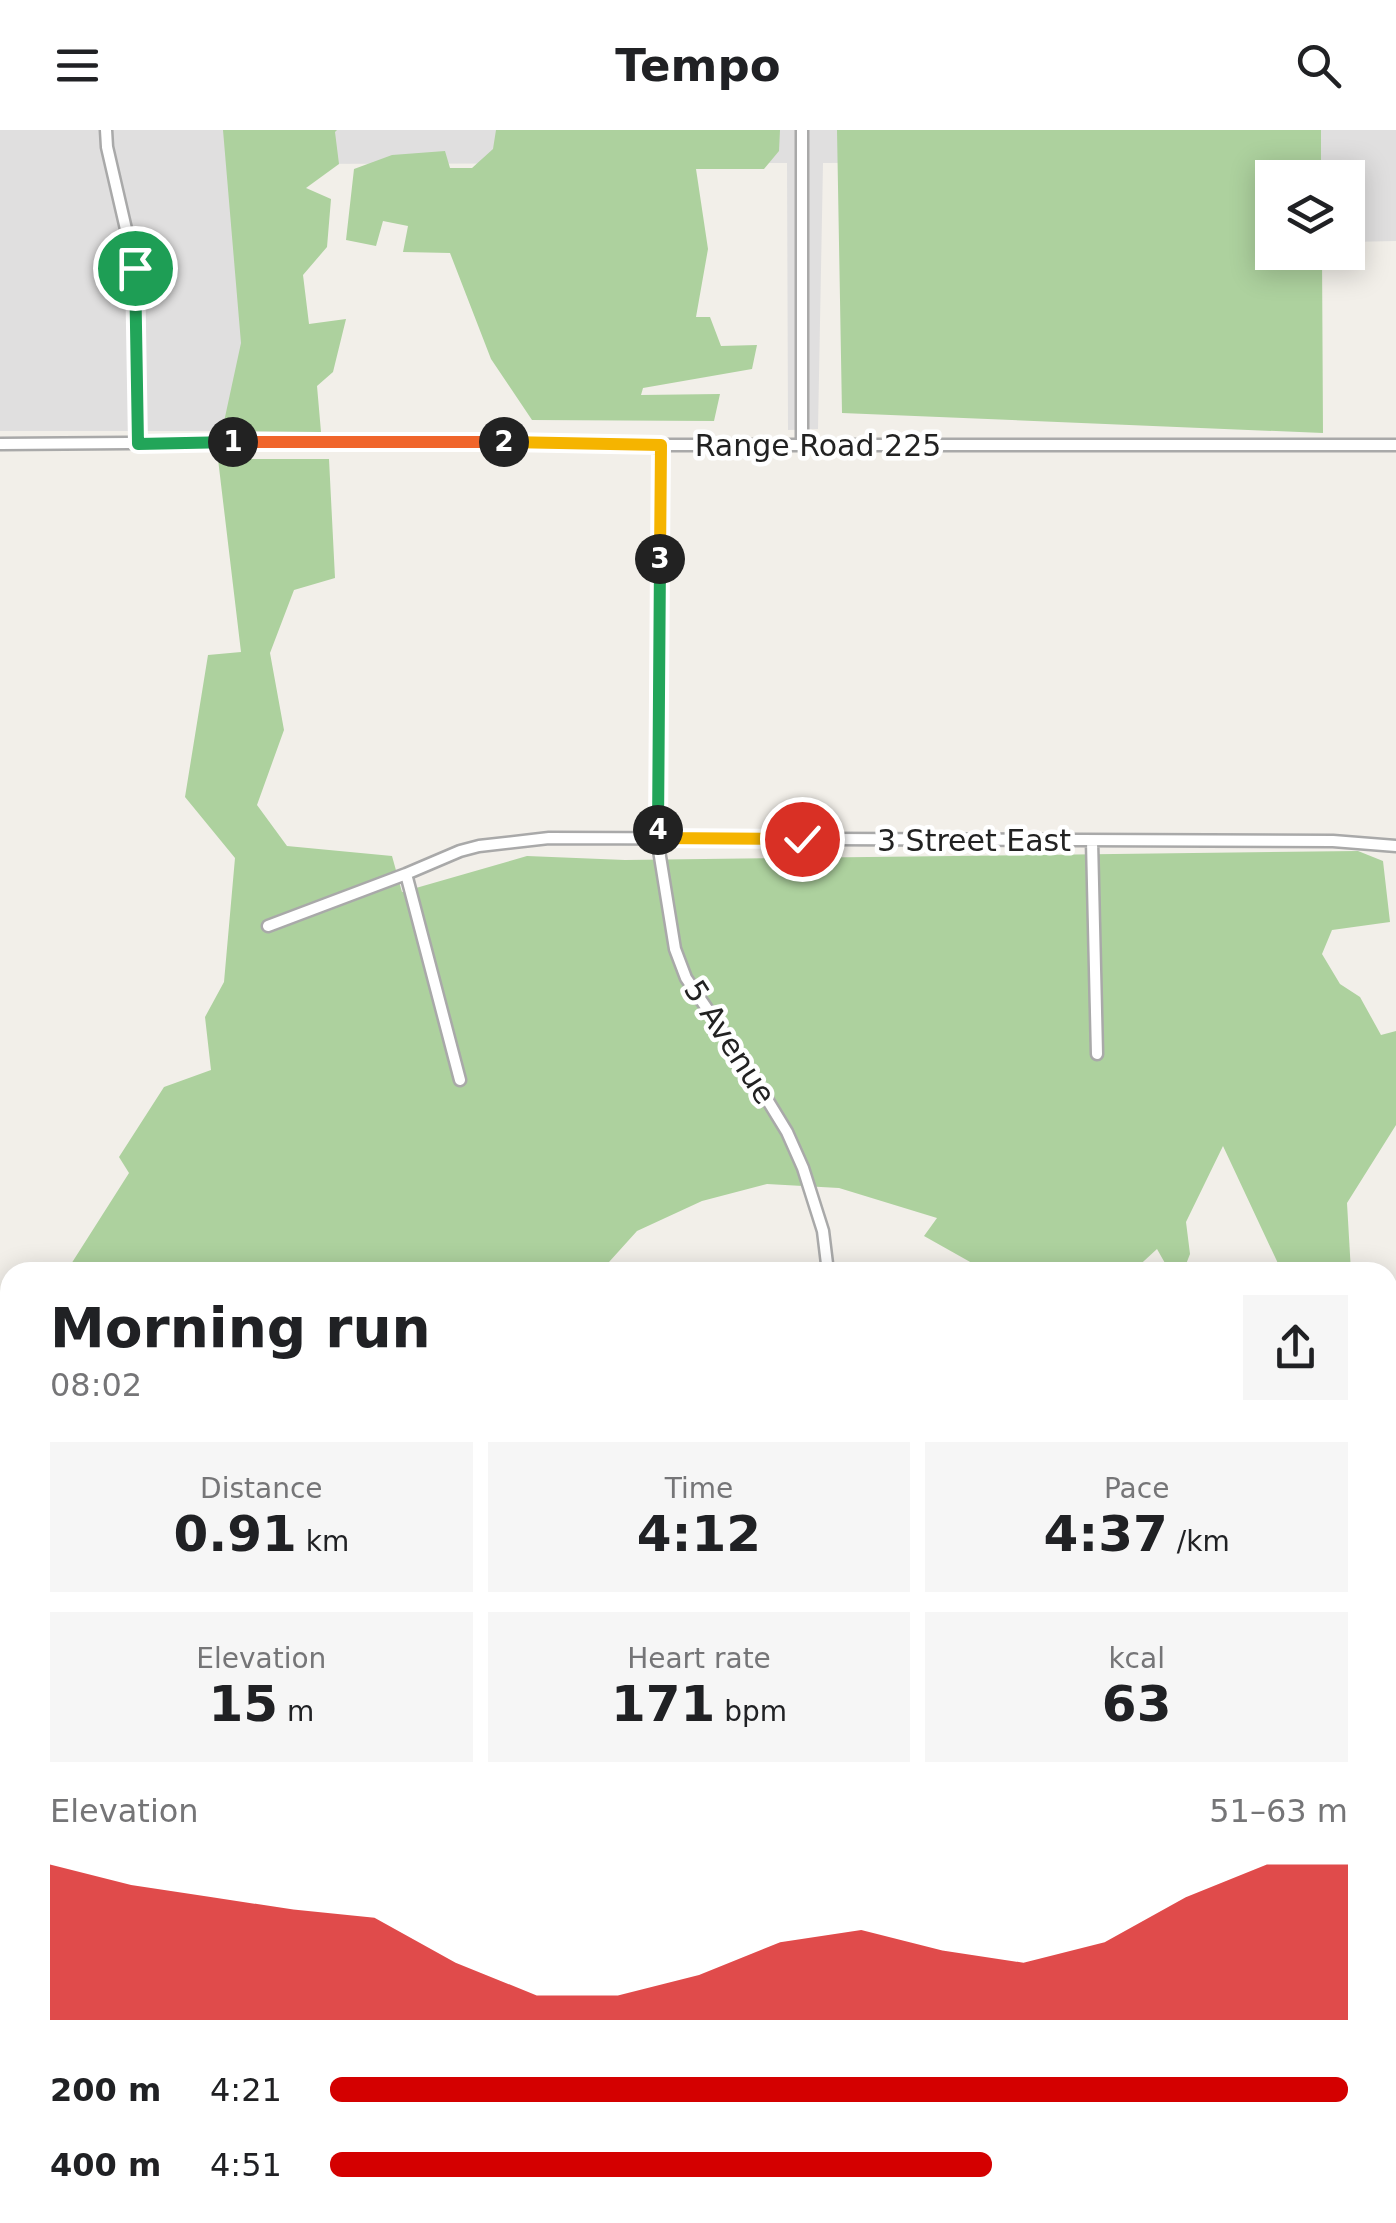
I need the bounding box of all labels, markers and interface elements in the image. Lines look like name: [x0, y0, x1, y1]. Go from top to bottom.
icon: menu: [50, 38, 105, 93]
icon: search: [1291, 38, 1346, 93]
text: Tempo: [615, 39, 781, 92]
map controls: [1255, 160, 1365, 270]
button: layers: [1255, 160, 1365, 270]
pin: [93, 226, 178, 311]
icon: arrive: [108, 241, 163, 296]
pin: 1: [208, 417, 258, 467]
pin: 2: [479, 417, 529, 467]
text: 1: [223, 425, 243, 458]
text: 2: [494, 425, 514, 458]
street label: Range Road 225: [695, 428, 941, 463]
pin: 3: [635, 534, 685, 584]
text: 3: [650, 542, 670, 575]
pin: [760, 797, 845, 882]
pin: 4: [633, 805, 683, 855]
icon: check: [775, 812, 830, 867]
text: 4: [648, 813, 668, 846]
street label: 3 Street East: [877, 823, 1071, 858]
street label: 5 Avenue: [677, 974, 783, 1110]
button: share: [1243, 1295, 1348, 1400]
text: Morning run: [50, 1296, 431, 1360]
text: 08:02: [50, 1366, 142, 1404]
text: Distance: [200, 1472, 323, 1505]
text: Time: [665, 1472, 733, 1505]
text: Pace: [1104, 1472, 1169, 1505]
text: 0.91: [173, 1505, 297, 1563]
text: 4:12: [637, 1505, 761, 1563]
text: 4:37: [1044, 1505, 1168, 1563]
text: km: [297, 1525, 349, 1558]
text: /km: [1168, 1525, 1230, 1558]
text: Elevation: [196, 1642, 326, 1675]
text: Heart rate: [627, 1642, 771, 1675]
text: kcal: [1108, 1642, 1165, 1675]
text: 15: [208, 1675, 278, 1733]
text: 171: [611, 1675, 715, 1733]
text: 63: [1102, 1675, 1171, 1733]
text: m: [278, 1695, 314, 1728]
text: bpm: [715, 1695, 787, 1728]
text: Elevation: [50, 1792, 199, 1830]
text: 51–63 m: [1209, 1792, 1348, 1830]
text: 200 m: [50, 2071, 161, 2109]
text: 4:21: [210, 2071, 282, 2109]
text: 400 m: [50, 2146, 161, 2184]
text: 4:51: [210, 2146, 282, 2184]

